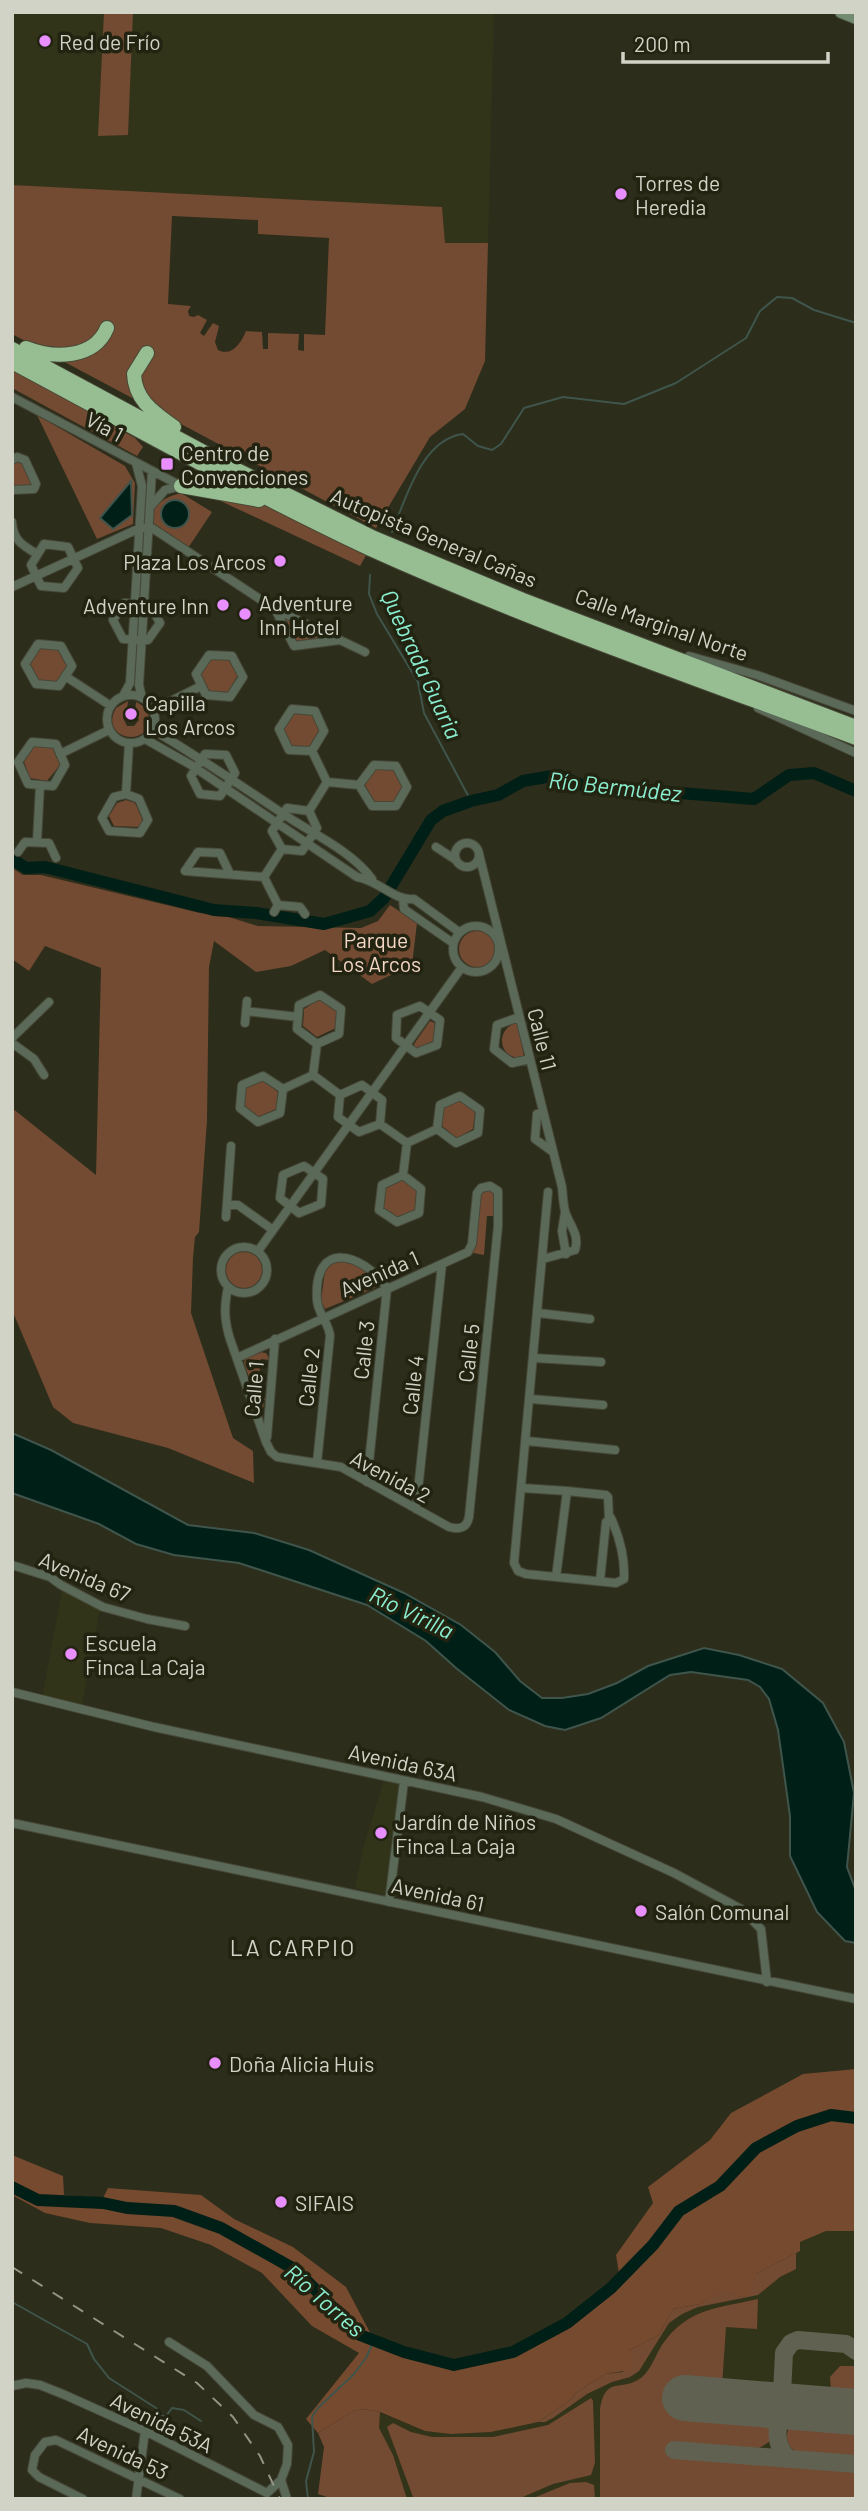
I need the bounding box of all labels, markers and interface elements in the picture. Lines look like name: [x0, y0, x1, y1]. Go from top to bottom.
scale bar: [623, 21, 828, 65]
place label: Red de Frío: [59, 29, 161, 54]
text: 200 m: [634, 31, 691, 56]
marker: Red de Frío: [37, 33, 53, 49]
place label: Torres de Heredia: [635, 170, 720, 219]
marker: Torres de Heredia: [613, 186, 629, 202]
street label: Vía 1: [82, 406, 128, 446]
place label: Centro de Convenciones: [181, 440, 308, 489]
marker: Centro de Convenciones: [159, 456, 175, 472]
street label: Autopista General Cañas: [327, 482, 541, 592]
place label: Plaza Los Arcos: [123, 549, 266, 574]
marker: Plaza Los Arcos: [272, 553, 288, 569]
street label: Calle Marginal Norte: [572, 583, 752, 665]
water label: Quebrada Guaria: [375, 585, 469, 743]
place label: Adventure Inn Hotel: [259, 590, 353, 639]
place label: Adventure Inn: [83, 593, 209, 618]
marker: Adventure Inn: [215, 597, 231, 613]
marker: Adventure Inn Hotel: [237, 606, 253, 622]
place label: Capilla Los Arcos: [145, 690, 235, 739]
marker: Capilla Los Arcos: [123, 706, 139, 722]
water label: Río Bermúdez: [547, 765, 684, 807]
park label: Parque Los Arcos: [331, 927, 421, 976]
street label: Calle 11: [523, 1005, 563, 1073]
street label: Avenida 1: [336, 1245, 422, 1301]
street label: Calle 3: [347, 1319, 379, 1381]
street label: Calle 5: [452, 1322, 484, 1384]
street label: Calle 2: [292, 1346, 324, 1408]
street label: Calle 4: [396, 1354, 428, 1416]
street label: Calle 1: [238, 1360, 268, 1418]
street label: Avenida 2: [347, 1444, 435, 1508]
street label: Avenida 67: [36, 1546, 134, 1606]
water label: Río Virilla: [365, 1580, 459, 1644]
place label: Escuela Finca La Caja: [85, 1630, 205, 1679]
marker: Escuela Finca La Caja: [63, 1646, 79, 1662]
street label: Avenida 63A: [346, 1738, 460, 1786]
place label: Jardín de Niños Finca La Caja: [395, 1809, 536, 1858]
marker: Jardín de Niños Finca La Caja: [373, 1825, 389, 1841]
street label: Avenida 61: [390, 1872, 486, 1916]
place label: Salón Comunal: [655, 1899, 789, 1924]
marker: Salón Comunal: [633, 1903, 649, 1919]
district label: LA CARPIO: [230, 1933, 356, 1961]
place label: Doña Alicia Huis: [229, 2051, 374, 2076]
marker: Doña Alicia Huis: [207, 2055, 223, 2071]
place label: SIFAIS: [295, 2190, 354, 2215]
marker: SIFAIS: [273, 2194, 289, 2210]
water label: Río Torres: [279, 2258, 371, 2342]
street label: Avenida 53A: [107, 2386, 217, 2458]
street label: Avenida 53: [73, 2420, 173, 2484]

